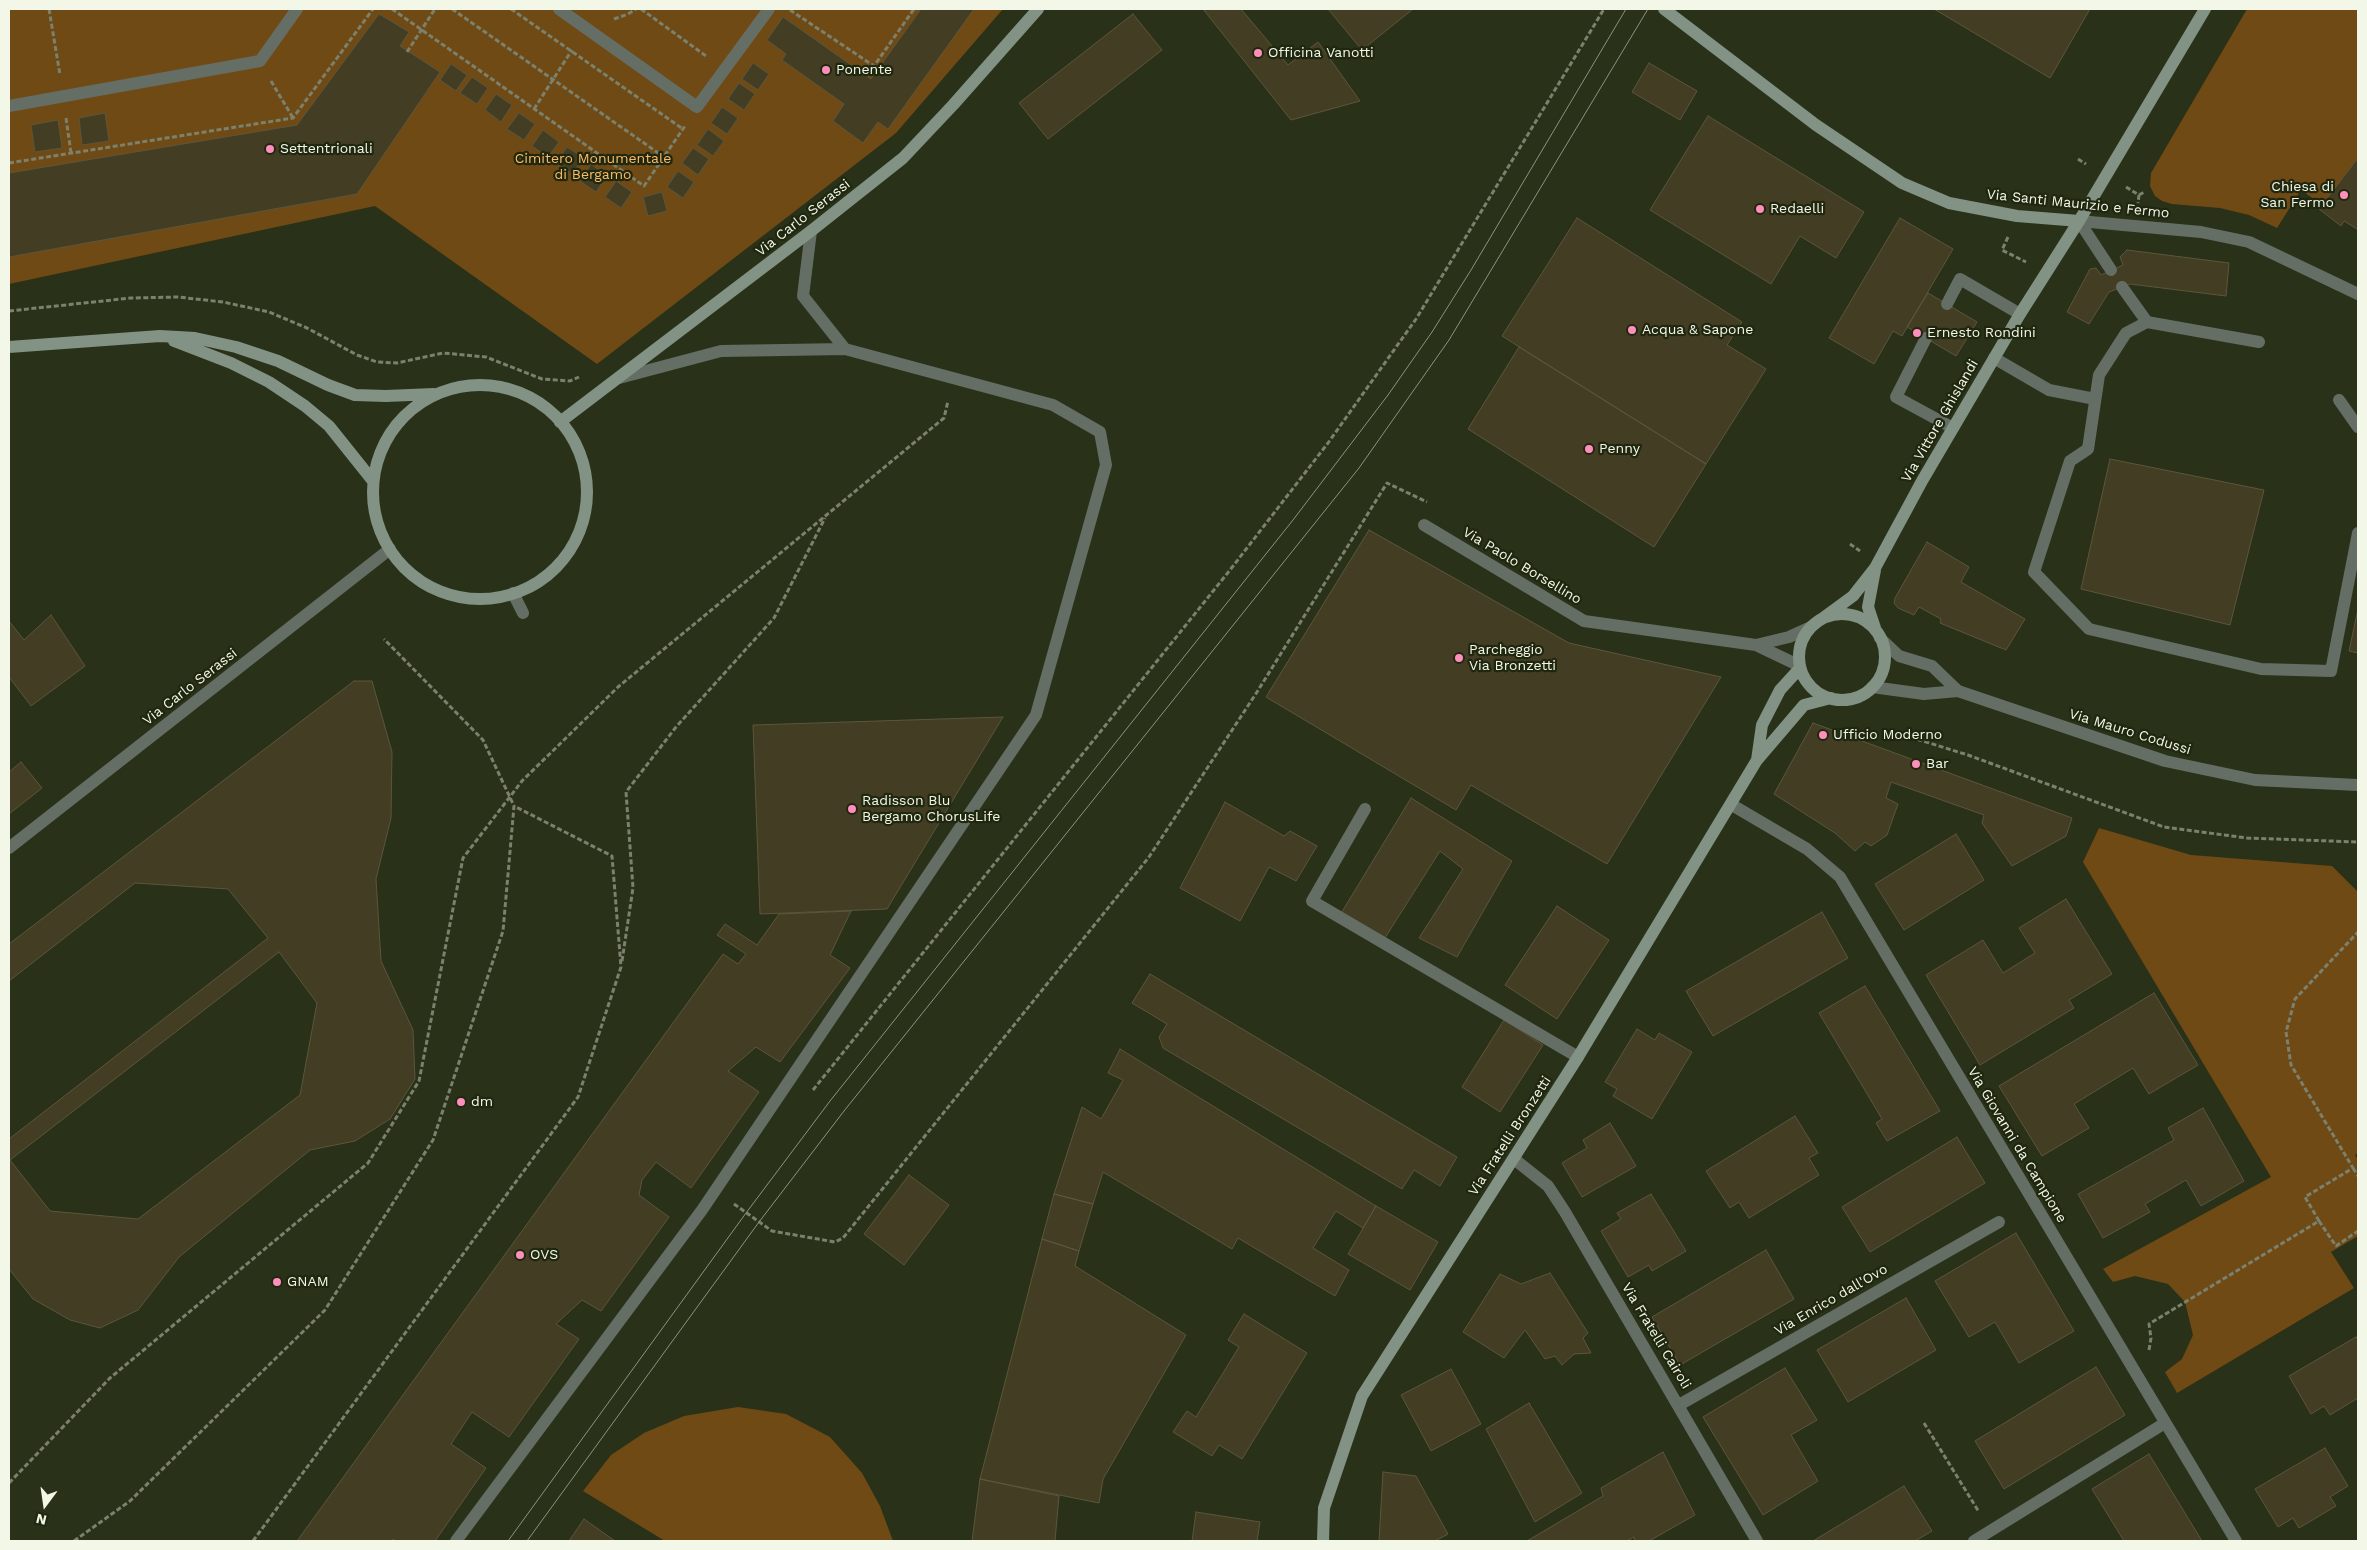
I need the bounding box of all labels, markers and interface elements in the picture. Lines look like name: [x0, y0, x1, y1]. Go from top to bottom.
place label: Officina Vanotti: [1268, 45, 1374, 61]
marker: Officina Vanotti: [1252, 47, 1264, 59]
place label: Ponente: [836, 62, 892, 78]
marker: Ponente: [820, 64, 832, 76]
place label: Settentrionali: [280, 141, 373, 157]
marker: Settentrionali: [264, 143, 276, 155]
park label: Cimitero Monumentale di Bergamo: [515, 151, 671, 184]
street label: Via Carlo Serassi: [752, 176, 854, 260]
place label: Chiesa di San Fermo: [2261, 179, 2334, 212]
street label: Via Santi Maurizio e Fermo: [1986, 186, 2170, 222]
marker: Chiesa di San Fermo: [2338, 189, 2350, 201]
place label: Redaelli: [1770, 201, 1824, 217]
marker: Redaelli: [1754, 203, 1766, 215]
place label: Acqua & Sapone: [1642, 322, 1753, 338]
marker: Acqua & Sapone: [1626, 324, 1638, 336]
place label: Ernesto Rondini: [1927, 325, 2036, 341]
marker: Ernesto Rondini: [1911, 327, 1923, 339]
street label: Via Vittore Ghislandi: [1898, 357, 1982, 485]
place label: Penny: [1599, 441, 1640, 457]
marker: Penny: [1583, 443, 1595, 455]
street label: Via Paolo Borsellino: [1460, 524, 1584, 608]
place label: Parcheggio Via Bronzetti: [1469, 642, 1556, 674]
street label: Via Carlo Serassi: [139, 645, 241, 729]
marker: Parcheggio Via Bronzetti: [1453, 652, 1465, 664]
street label: Via Mauro Codussi: [2067, 705, 2193, 759]
place label: Ufficio Moderno: [1833, 727, 1942, 743]
marker: Ufficio Moderno: [1817, 729, 1829, 741]
place label: Bar: [1926, 756, 1949, 772]
marker: Bar: [1910, 758, 1922, 770]
place label: Radisson Blu Bergamo ChorusLife: [862, 793, 1000, 826]
marker: Radisson Blu Bergamo ChorusLife: [846, 803, 858, 815]
street label: Via Giovanni da Campione: [1964, 1064, 2070, 1226]
street label: Via Fratelli Bronzetti: [1465, 1073, 1555, 1199]
place label: dm: [471, 1094, 493, 1110]
marker: dm: [455, 1096, 467, 1108]
place label: OVS: [530, 1247, 558, 1263]
marker: OVS: [514, 1249, 526, 1261]
street label: Via Enrico dall'Ovo: [1771, 1261, 1891, 1339]
place label: GNAM: [287, 1274, 329, 1290]
marker: GNAM: [271, 1276, 283, 1288]
street label: Via Fratelli Cairoli: [1618, 1280, 1694, 1392]
north arrow: [20, 1480, 70, 1530]
text: N: [34, 1511, 48, 1529]

